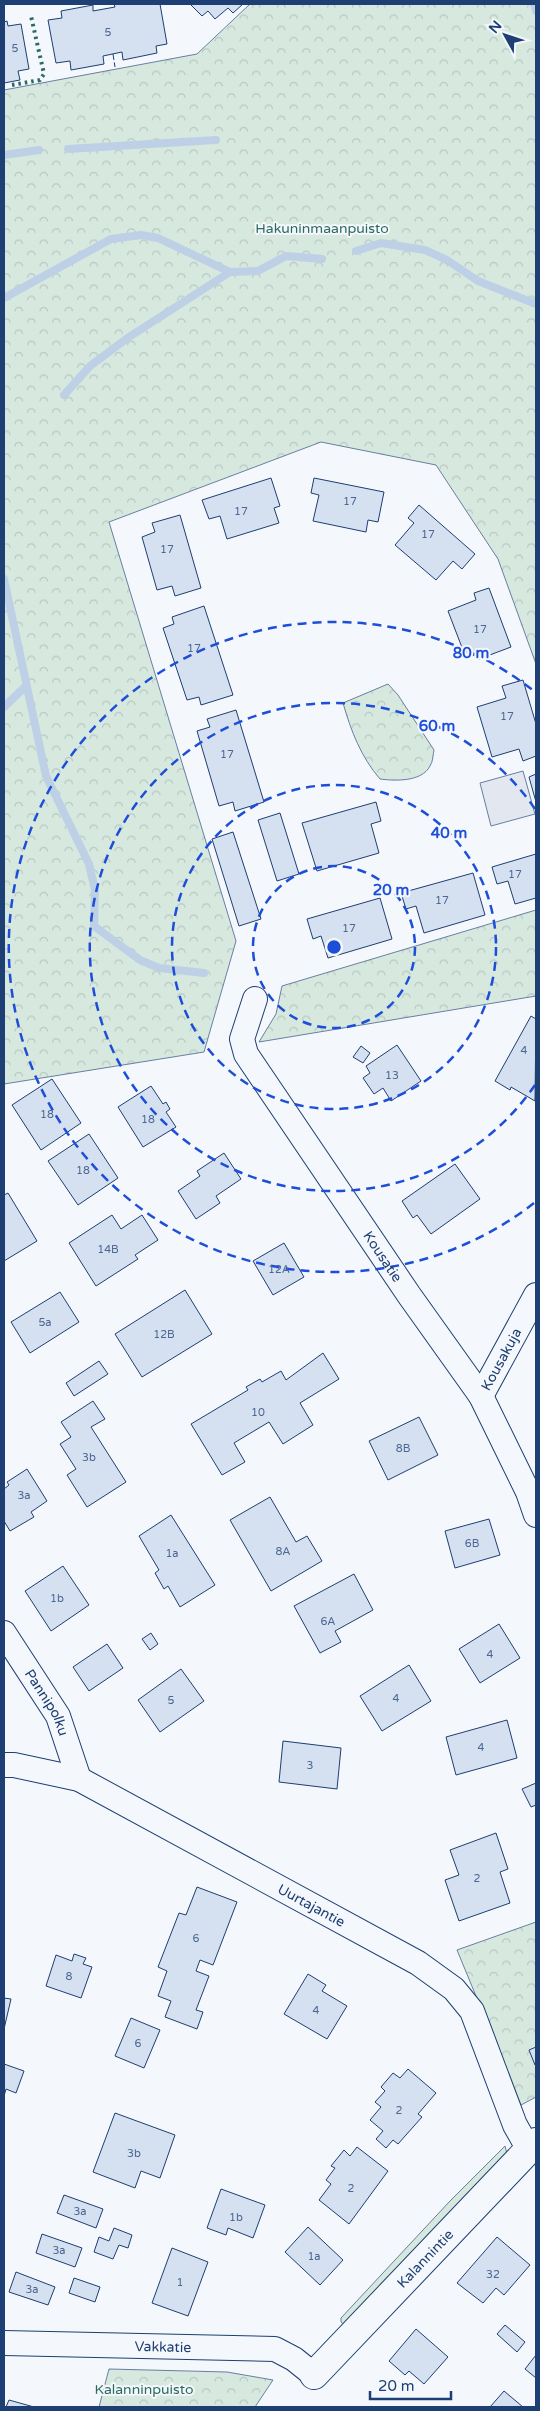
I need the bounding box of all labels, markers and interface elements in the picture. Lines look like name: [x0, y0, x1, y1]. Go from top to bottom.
north arrow: [480, 10, 530, 60]
text: N: [485, 17, 506, 37]
house number: 5: [105, 26, 112, 39]
house number: 5: [12, 42, 19, 55]
park label: Hakuninmaanpuisto: [255, 220, 389, 237]
house number: 17: [343, 495, 357, 508]
house number: 17: [234, 505, 248, 518]
house number: 17: [421, 528, 435, 541]
house number: 17: [160, 543, 174, 556]
house number: 17: [473, 623, 487, 636]
house number: 17: [187, 642, 201, 655]
text: 80 m: [453, 644, 489, 662]
house number: 17: [500, 710, 514, 723]
text: 60 m: [419, 717, 455, 735]
house number: 17: [220, 748, 234, 761]
text: 40 m: [431, 824, 467, 842]
house number: 17: [508, 868, 522, 881]
text: 20 m: [373, 881, 409, 899]
house number: 17: [435, 894, 449, 907]
house number: 17: [342, 922, 356, 935]
centre of rings: [325, 938, 343, 956]
house number: 4: [521, 1044, 528, 1057]
house number: 13: [385, 1069, 399, 1082]
house number: 18: [40, 1108, 54, 1121]
house number: 18: [141, 1113, 155, 1126]
house number: 18: [76, 1164, 90, 1177]
street label: Kousatie: [360, 1228, 406, 1285]
house number: 14B: [97, 1243, 119, 1256]
house number: 12A: [268, 1263, 290, 1276]
house number: 5a: [38, 1316, 52, 1329]
street label: Kousakuja: [477, 1325, 525, 1393]
house number: 12B: [153, 1328, 175, 1341]
house number: 10: [251, 1406, 265, 1419]
house number: 8B: [396, 1442, 411, 1455]
house number: 3b: [82, 1451, 96, 1464]
house number: 3a: [17, 1489, 31, 1502]
house number: 6B: [465, 1537, 480, 1550]
house number: 8A: [275, 1545, 291, 1558]
house number: 1a: [165, 1547, 179, 1560]
house number: 1b: [50, 1592, 64, 1605]
house number: 6A: [320, 1615, 336, 1628]
house number: 4: [487, 1648, 494, 1661]
street label: Pannipolku: [21, 1666, 72, 1738]
house number: 4: [393, 1692, 400, 1705]
house number: 5: [168, 1694, 175, 1707]
house number: 4: [478, 1741, 485, 1754]
house number: 3: [307, 1759, 314, 1772]
house number: 2: [474, 1872, 481, 1885]
street label: Uurtajantie: [275, 1880, 348, 1930]
house number: 6: [193, 1932, 200, 1945]
house number: 8: [66, 1970, 73, 1983]
house number: 4: [313, 2004, 320, 2017]
house number: 6: [135, 2037, 142, 2050]
house number: 2: [396, 2104, 403, 2117]
house number: 3b: [127, 2147, 141, 2160]
house number: 2: [348, 2182, 355, 2195]
house number: 3a: [73, 2205, 87, 2218]
house number: 1b: [229, 2211, 243, 2224]
street label: Kalannintie: [393, 2226, 457, 2291]
house number: 3a: [52, 2244, 66, 2257]
house number: 1a: [307, 2250, 321, 2263]
house number: 32: [486, 2268, 500, 2281]
house number: 1: [177, 2276, 183, 2289]
house number: 3a: [25, 2283, 39, 2296]
street label: Vakkatie: [135, 2337, 191, 2356]
scale bar: [370, 2368, 451, 2400]
text: 20 m: [378, 2377, 415, 2395]
park label: Kalanninpuisto: [95, 2381, 193, 2398]

